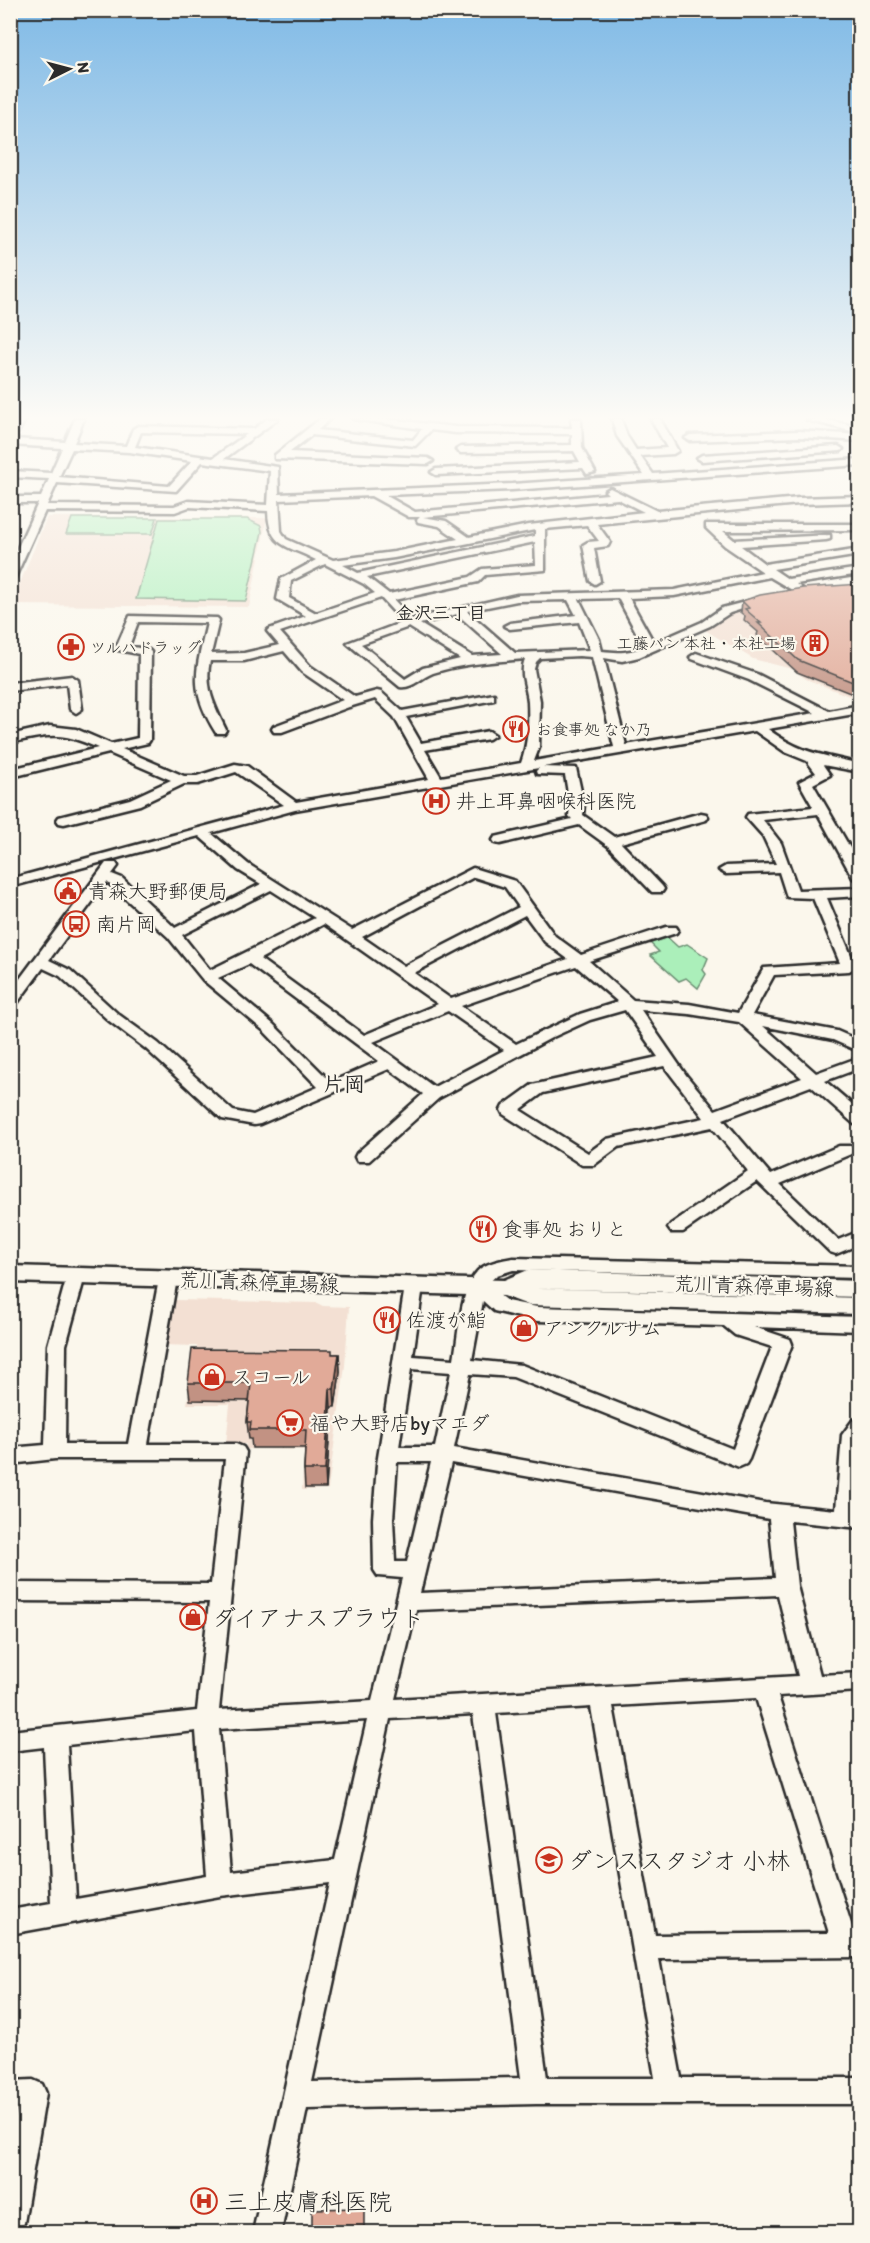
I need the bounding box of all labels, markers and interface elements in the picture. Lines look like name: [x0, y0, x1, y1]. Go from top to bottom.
north arrow: [39, 39, 99, 99]
text: N: [73, 61, 93, 74]
district label: 金沢三丁目: [396, 602, 486, 624]
building icon: 工藤パン 本社・本社工場: [800, 628, 830, 658]
pharmacy icon: ツルハドラッグ: [56, 632, 86, 662]
place label: 工藤パン 本社・本社工場: [616, 634, 796, 653]
place label: ツルハドラッグ: [90, 638, 201, 657]
restaurant icon: お食事処 なか乃: [501, 714, 531, 744]
place label: お食事処 なか乃: [536, 720, 652, 739]
hospital icon: 井上耳鼻咽喉科医院: [421, 786, 451, 816]
place label: 井上耳鼻咽喉科医院: [456, 789, 636, 813]
public building icon: 青森大野郵便局: [53, 876, 83, 906]
place label: 青森大野郵便局: [88, 879, 228, 903]
bus stop icon: 南片岡: [61, 909, 91, 939]
place label: 南片岡: [96, 912, 156, 936]
district label: 片岡: [323, 1071, 365, 1096]
restaurant icon: 食事処 おりと: [468, 1214, 498, 1244]
place label: 食事処 おりと: [502, 1217, 627, 1241]
street label: 荒川青森停車場線: [179, 1267, 339, 1297]
street label: 荒川青森停車場線: [674, 1271, 834, 1301]
restaurant icon: 佐渡が鮨: [372, 1305, 402, 1335]
place label: 佐渡が鮨: [406, 1308, 486, 1332]
shop icon: アンクルサム: [509, 1313, 539, 1343]
place label: アンクルサム: [544, 1316, 662, 1340]
shop icon: スコール: [197, 1362, 227, 1392]
place label: スコール: [232, 1365, 311, 1389]
supermarket icon: 福や大野店byマエダ: [275, 1408, 305, 1438]
place label: 福や大野店byマエダ: [310, 1411, 490, 1435]
shop icon: ダイアナスプラウト: [178, 1602, 208, 1632]
place label: ダイアナスプラウト: [212, 1603, 425, 1632]
school or university icon: ダンススタジオ 小林: [534, 1845, 564, 1875]
place label: ダンススタジオ 小林: [568, 1846, 790, 1875]
hospital icon: 三上皮膚科医院: [189, 2186, 219, 2216]
place label: 三上皮膚科医院: [224, 2187, 392, 2216]

